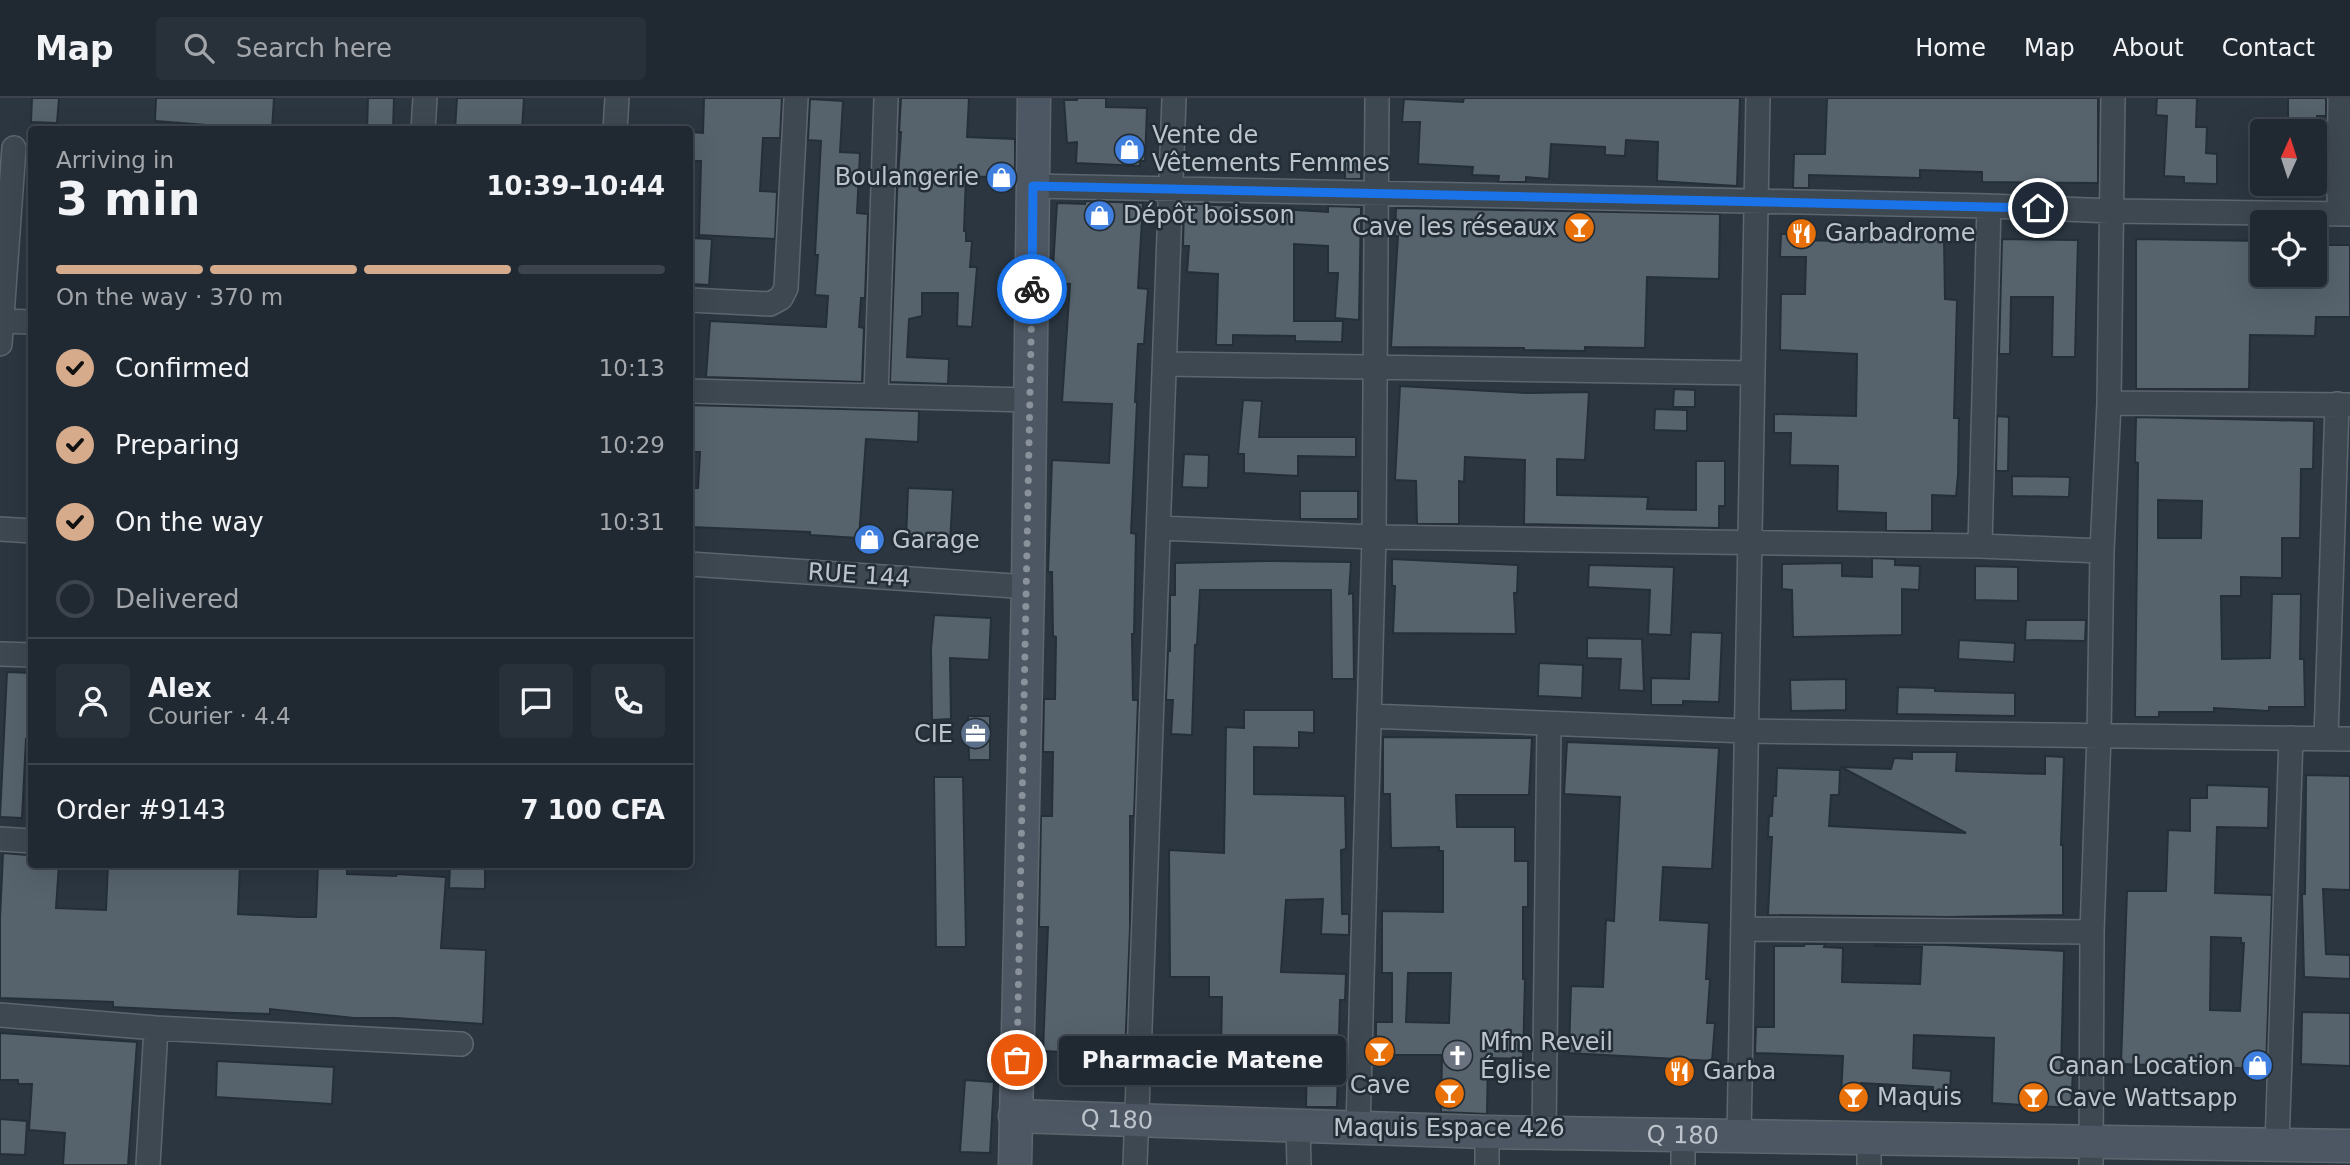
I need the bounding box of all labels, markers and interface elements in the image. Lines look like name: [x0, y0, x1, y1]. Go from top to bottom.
search box: [156, 17, 646, 80]
text: Map: [35, 29, 114, 68]
icon: search: [180, 29, 218, 67]
text: Search here: [236, 33, 392, 63]
text: Home: [1915, 34, 1986, 62]
text: Map: [2024, 34, 2075, 62]
text: About: [2113, 34, 2184, 62]
text: Contact: [2222, 34, 2315, 62]
north arrow: [2250, 119, 2328, 196]
map controls: [2250, 119, 2327, 287]
place label: Vente de Vêtements Femmes: [1152, 121, 1390, 177]
shop icon: Vente de Vêtements Femmes: [1112, 132, 1146, 166]
text: Arriving in: [56, 147, 174, 173]
shop icon: Boulangerie: [985, 160, 1019, 194]
place label: Boulangerie: [835, 163, 979, 191]
text: 10:39–10:44: [486, 171, 665, 201]
text: 3 min: [56, 172, 200, 226]
pin: [2008, 178, 2068, 238]
icon: home: [2019, 189, 2057, 227]
shop icon: Dépôt boisson: [1083, 198, 1117, 232]
place label: Dépôt boisson: [1123, 201, 1295, 229]
bar icon: Cave les réseaux: [1563, 210, 1597, 244]
button: locate: [2250, 210, 2327, 287]
place label: Cave les réseaux: [1352, 213, 1557, 241]
restaurant icon: Garbadrome: [1785, 216, 1819, 250]
place label: Garbadrome: [1825, 219, 1976, 247]
courier: [997, 254, 1067, 324]
icon: bike: [1013, 270, 1051, 308]
text: On the way · 370 m: [56, 284, 283, 310]
icon: check: [56, 349, 94, 387]
text: Confirmed: [115, 353, 250, 383]
text: 10:13: [599, 355, 665, 381]
icon: check: [56, 426, 94, 464]
text: Preparing: [115, 430, 240, 460]
text: 10:29: [599, 432, 665, 458]
icon: check: [56, 503, 94, 541]
text: On the way: [115, 507, 264, 537]
text: 10:31: [599, 509, 665, 535]
shop icon: Garage: [852, 523, 886, 557]
place label: Garage: [892, 526, 980, 554]
street label: RUE 144: [807, 557, 911, 593]
text: Delivered: [115, 584, 239, 614]
button: person: [56, 664, 130, 738]
button: chat: [499, 664, 573, 738]
button: phone: [591, 664, 665, 738]
text: Alex: [148, 673, 211, 703]
text: Courier · 4.4: [148, 703, 291, 729]
office icon: CIE: [959, 717, 993, 751]
place label: CIE: [914, 720, 953, 748]
text: Order #9143: [56, 795, 226, 825]
text: 7 100 CFA: [521, 795, 665, 825]
place label: Mfm Reveil Église: [1480, 1028, 1613, 1084]
pin: [987, 1030, 1047, 1090]
bar icon: Cave: [1363, 1034, 1397, 1068]
callout: Pharmacie Matene: [1059, 1035, 1346, 1084]
church icon: Mfm Reveil Église: [1440, 1039, 1474, 1073]
icon: bag: [998, 1041, 1036, 1079]
text: Pharmacie Matene: [1082, 1047, 1323, 1073]
shop icon: Canan Location: [2240, 1049, 2274, 1083]
place label: Canan Location: [2048, 1052, 2234, 1080]
restaurant icon: Garba: [1663, 1054, 1697, 1088]
place label: Garba: [1703, 1057, 1776, 1085]
place label: Cave: [1350, 1071, 1410, 1099]
bar icon: Maquis Espace 426: [1432, 1077, 1466, 1111]
bar icon: Maquis: [1837, 1080, 1871, 1114]
bar icon: Cave Wattsapp: [2016, 1081, 2050, 1115]
place label: Maquis: [1877, 1083, 1962, 1111]
place label: Cave Wattsapp: [2056, 1084, 2237, 1112]
street label: Q 180: [1080, 1104, 1154, 1135]
place label: Maquis Espace 426: [1333, 1114, 1565, 1142]
street label: Q 180: [1646, 1121, 1719, 1150]

